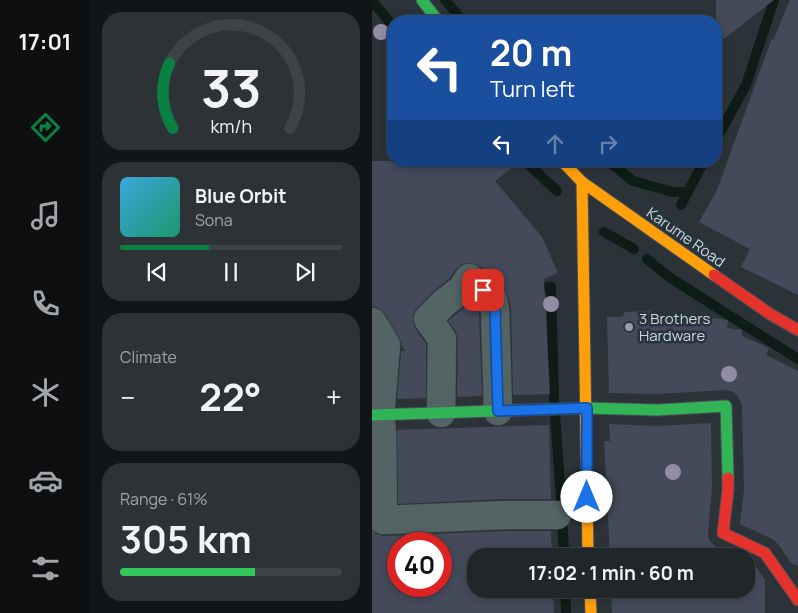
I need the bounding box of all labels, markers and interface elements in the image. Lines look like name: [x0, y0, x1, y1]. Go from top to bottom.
text: 17:01: [18, 27, 72, 57]
text: 20 m: [490, 29, 572, 77]
icon: left: [407, 35, 472, 100]
text: 33: [201, 52, 261, 123]
text: Turn left: [490, 74, 575, 104]
icon: directions: [28, 110, 63, 145]
text: km/h: [210, 114, 252, 138]
icon: left: [488, 130, 516, 158]
icon: ahead: [541, 130, 569, 158]
icon: right: [594, 130, 622, 158]
text: Blue Orbit: [195, 183, 287, 209]
icon: music: [28, 198, 63, 233]
street label: Karume Road: [642, 202, 730, 272]
text: Sona: [195, 209, 233, 231]
icon: previous: [143, 258, 171, 286]
icon: pause: [217, 258, 245, 286]
icon: next: [291, 258, 319, 286]
pin: [462, 269, 504, 311]
icon: arrive: [469, 276, 497, 304]
icon: phone: [28, 286, 63, 321]
place label: 3 Brothers Hardware: [639, 308, 710, 346]
marker: 3 Brothers Hardware: [623, 321, 635, 333]
text: Climate: [120, 346, 177, 368]
text: 22°: [199, 370, 262, 422]
icon: climate: [28, 375, 63, 410]
text: −: [120, 378, 135, 416]
text: +: [326, 378, 342, 416]
icon: car: [28, 463, 63, 498]
position arrow: [560, 470, 612, 522]
text: Range · 61%: [120, 488, 208, 510]
text: 305 km: [120, 512, 252, 564]
speed limit sign: 40: [387, 532, 452, 597]
icon: filters: [28, 551, 63, 586]
text: 17:02 · 1 min · 60 m: [528, 560, 694, 586]

